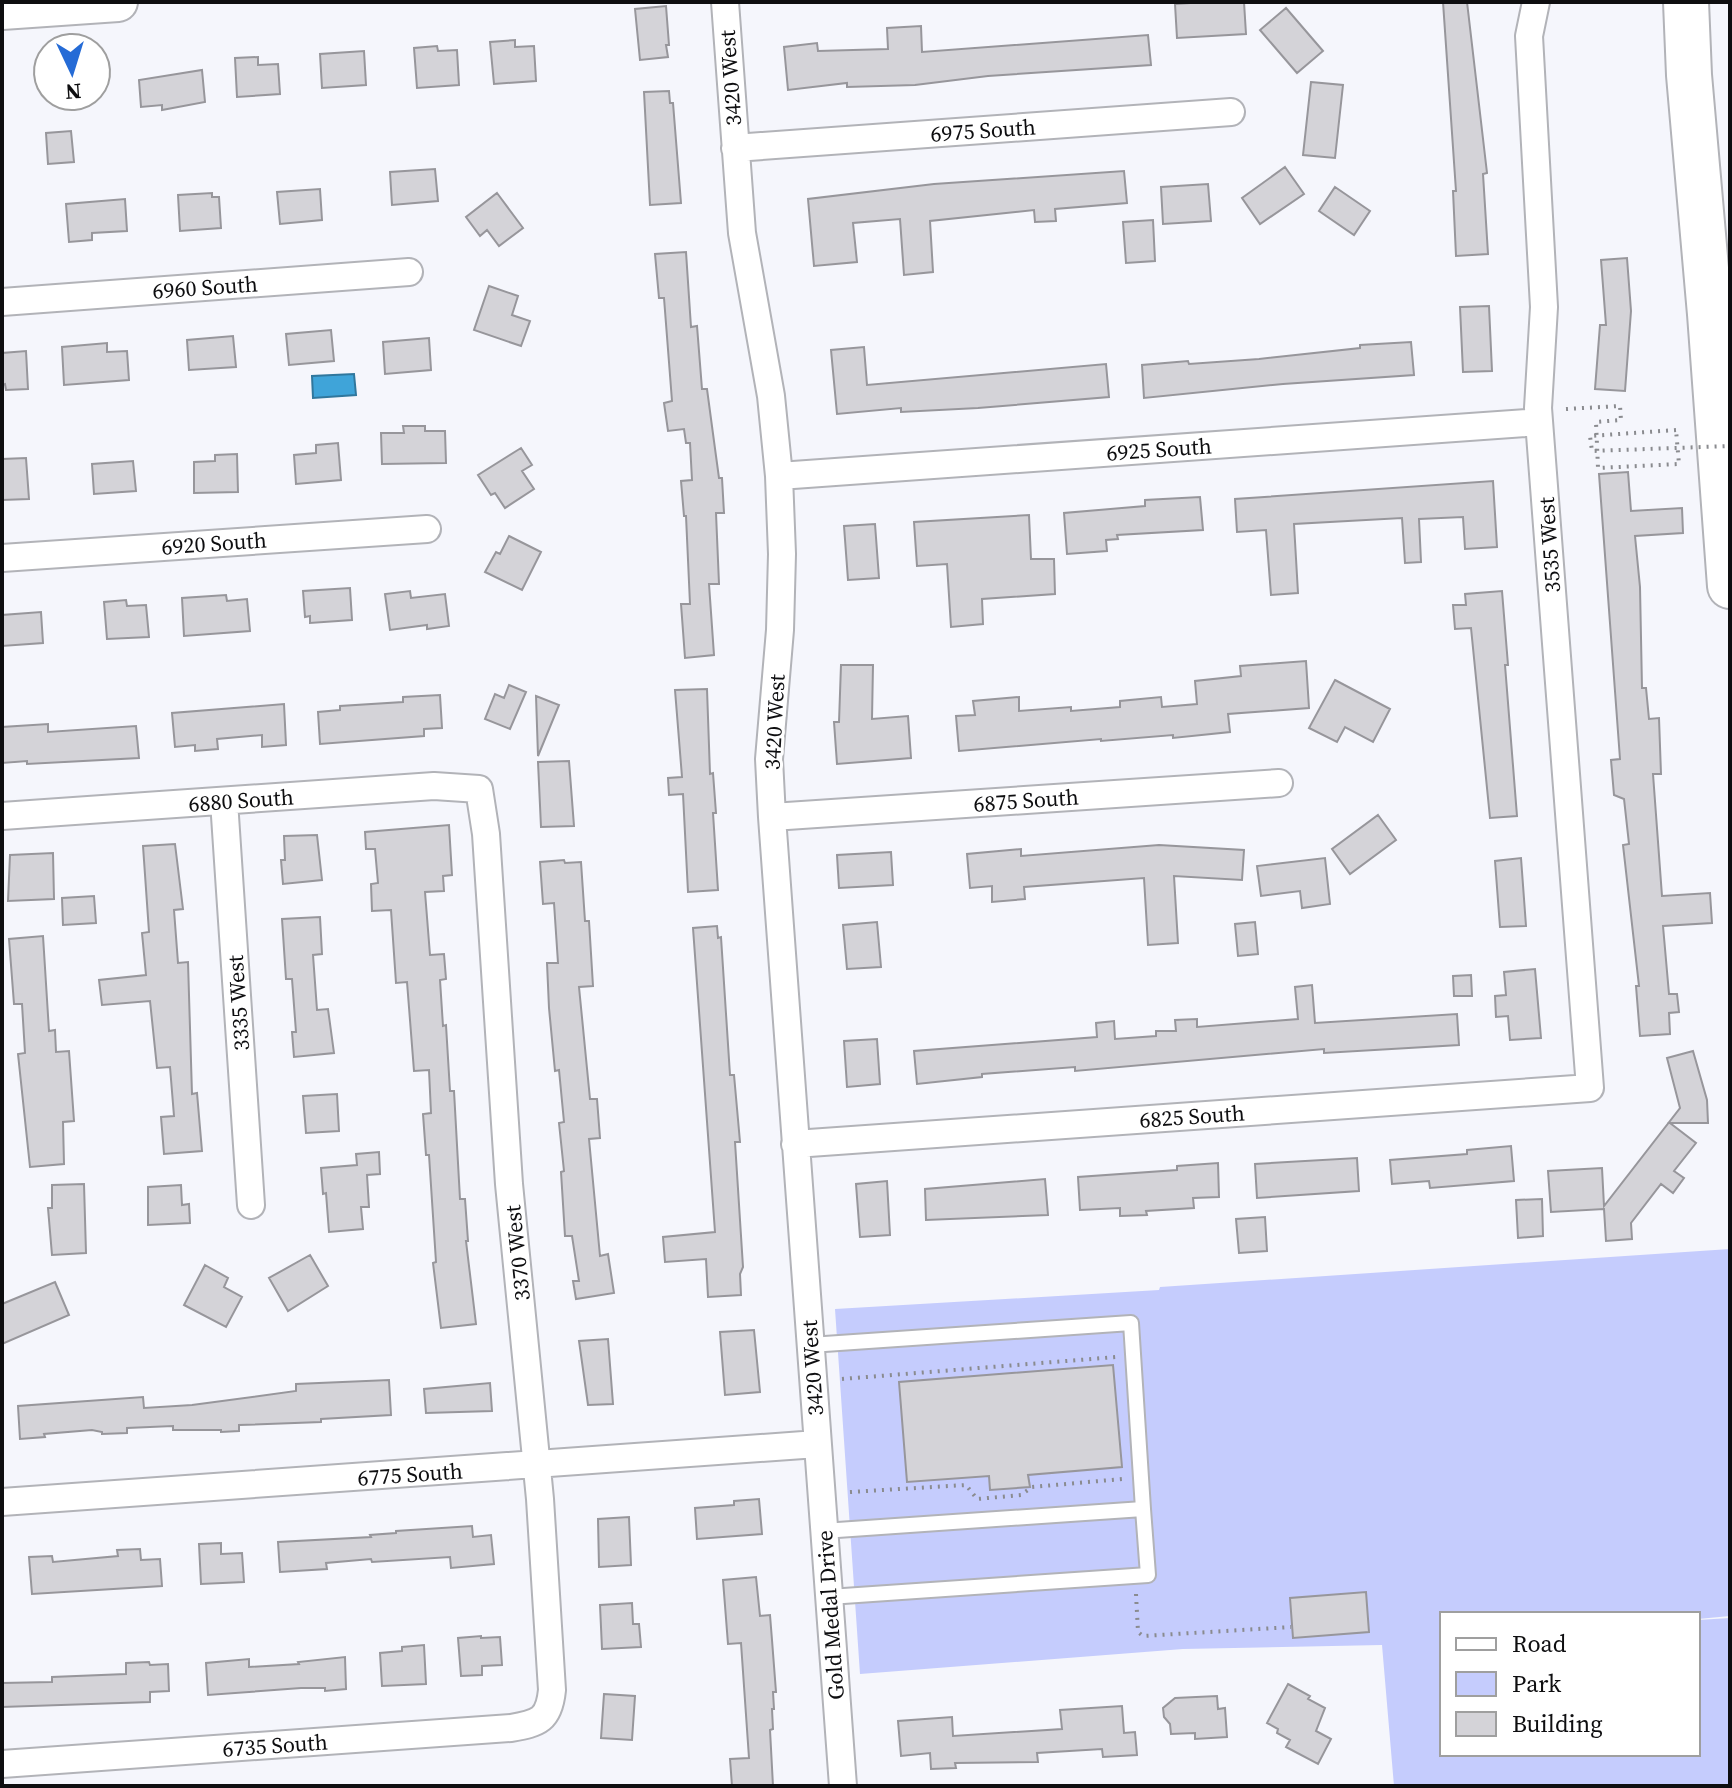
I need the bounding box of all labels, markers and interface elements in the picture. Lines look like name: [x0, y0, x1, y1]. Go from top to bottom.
street label: 3420 West: [712, 28, 748, 127]
north arrow: [32, 32, 112, 112]
text: N: [64, 76, 82, 107]
street label: 6975 South: [929, 111, 1037, 149]
street label: 6960 South: [151, 268, 259, 306]
street label: 6925 South: [1105, 430, 1213, 468]
street label: 3535 West: [1531, 495, 1567, 594]
street label: 6920 South: [160, 524, 268, 562]
street label: 3420 West: [757, 672, 792, 771]
street label: 6880 South: [187, 781, 295, 819]
street label: 6875 South: [972, 781, 1080, 819]
street label: 3335 West: [220, 953, 256, 1052]
street label: 6825 South: [1138, 1097, 1246, 1135]
street label: 3370 West: [497, 1203, 537, 1302]
street label: 3420 West: [794, 1318, 830, 1417]
street label: 6775 South: [356, 1455, 464, 1493]
street label: Gold Medal Drive: [809, 1529, 851, 1701]
legend: [1440, 1612, 1700, 1756]
text: Road: [1512, 1627, 1567, 1660]
text: Park: [1512, 1667, 1562, 1700]
text: Building: [1512, 1707, 1603, 1740]
street label: 6735 South: [221, 1726, 329, 1764]

